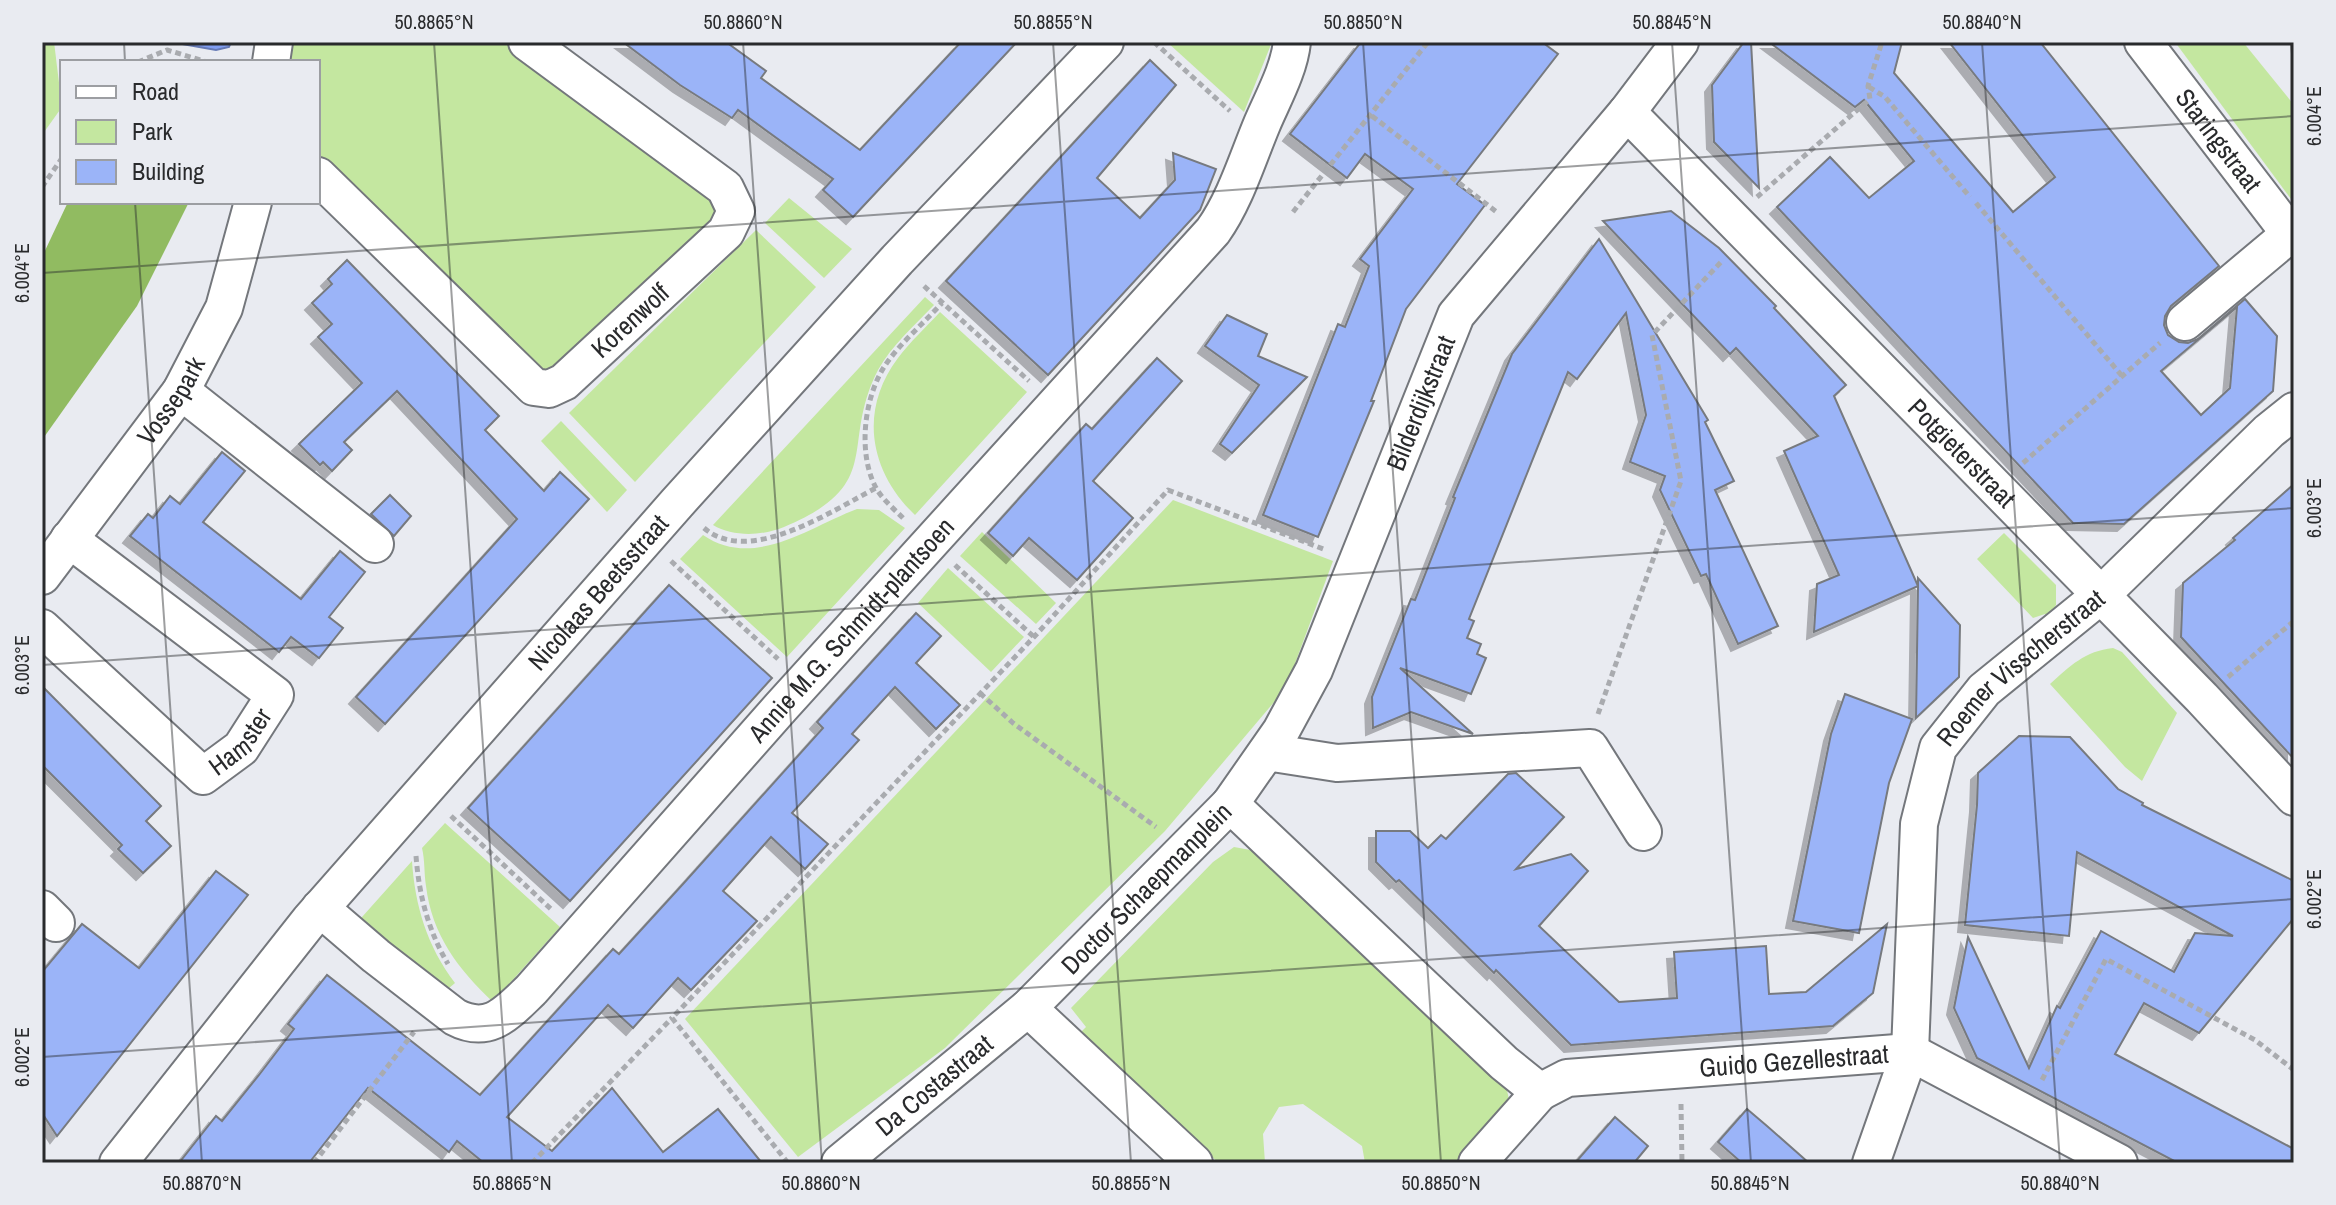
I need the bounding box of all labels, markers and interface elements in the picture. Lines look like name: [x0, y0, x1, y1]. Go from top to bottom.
text: 50.8865°N: [394, 8, 474, 35]
text: 50.8860°N: [703, 8, 783, 35]
text: 50.8855°N: [1013, 8, 1093, 35]
text: 50.8850°N: [1323, 8, 1403, 35]
text: 50.8845°N: [1632, 8, 1712, 35]
text: 50.8840°N: [1942, 8, 2022, 35]
legend: [60, 60, 320, 204]
text: Road: [132, 75, 179, 107]
street label: Staringstraat: [2168, 81, 2270, 199]
text: 6.004°E: [2300, 86, 2327, 146]
text: Park: [132, 115, 173, 147]
text: Building: [132, 155, 204, 187]
text: 6.004°E: [8, 243, 35, 303]
street label: Korenwolf: [583, 275, 677, 365]
street label: Bilderdijkstraat: [1378, 330, 1463, 475]
street label: Vossepark: [129, 350, 213, 452]
street label: Potgieterstraat: [1901, 391, 2024, 515]
text: 6.003°E: [2300, 478, 2327, 538]
street label: Nicolaas Beetsstraat: [520, 507, 676, 678]
street label: Annie M.G. Schmidt-plantsoen: [739, 510, 962, 750]
street label: Roemer Visscherstraat: [1928, 581, 2112, 753]
text: 6.003°E: [8, 635, 35, 695]
street label: Hamster: [201, 701, 279, 783]
street label: Doctor Schaepmanplein: [1053, 794, 1239, 982]
text: 6.002°E: [2300, 869, 2327, 929]
street label: Da Costastraat: [868, 1026, 1000, 1144]
text: 6.002°E: [8, 1027, 35, 1087]
street label: Guido Gezellestraat: [1698, 1036, 1890, 1085]
text: 50.8870°N: [162, 1169, 242, 1196]
text: 50.8865°N: [472, 1169, 552, 1196]
text: 50.8860°N: [781, 1169, 861, 1196]
text: 50.8855°N: [1091, 1169, 1171, 1196]
text: 50.8850°N: [1401, 1169, 1481, 1196]
text: 50.8845°N: [1710, 1169, 1790, 1196]
text: 50.8840°N: [2020, 1169, 2100, 1196]

